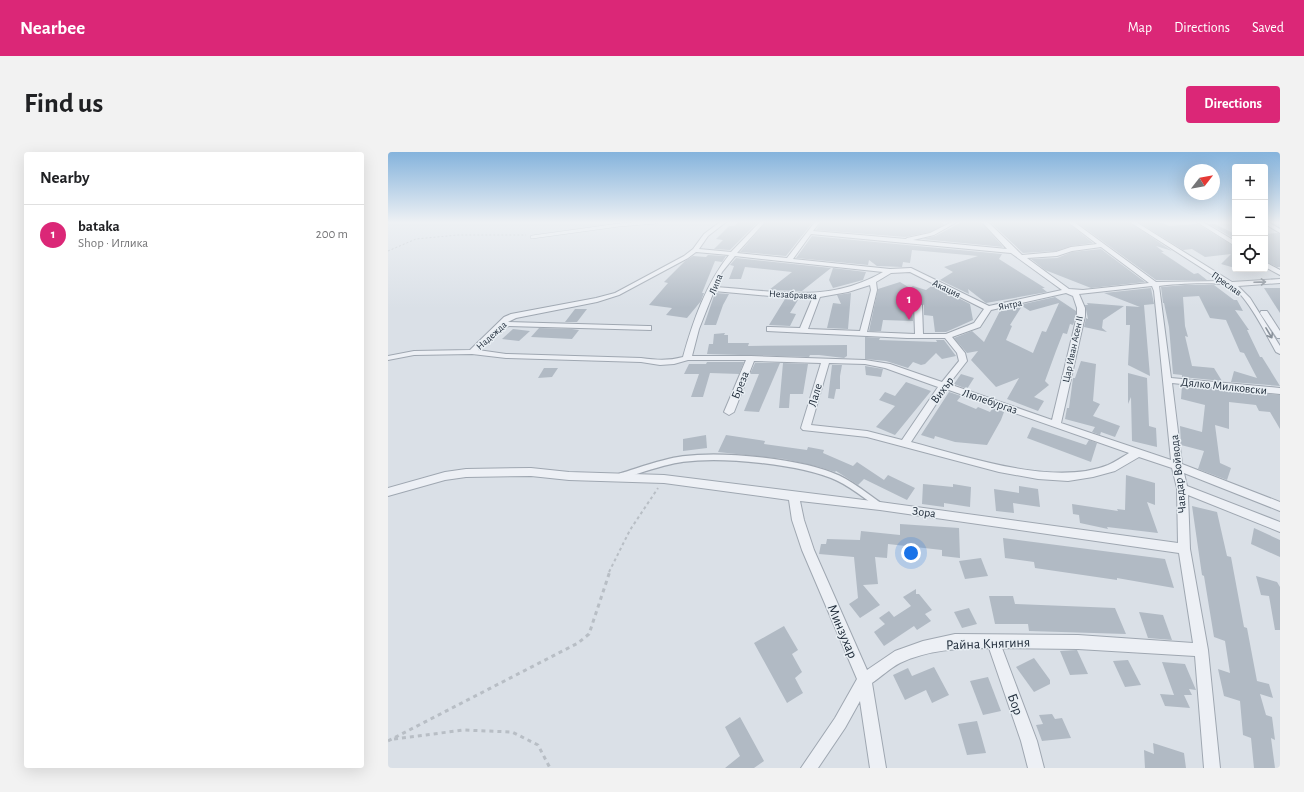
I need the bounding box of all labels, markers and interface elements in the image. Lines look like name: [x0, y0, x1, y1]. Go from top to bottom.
text: Nearbee: [20, 19, 85, 38]
text: Map: [1128, 21, 1152, 35]
text: Directions: [1174, 21, 1230, 35]
text: Saved: [1252, 21, 1284, 35]
button: Directions: [1186, 86, 1280, 123]
text: Find us: [24, 90, 103, 118]
north arrow: [1184, 164, 1220, 200]
map controls: [1232, 164, 1268, 272]
button: +: [1232, 164, 1268, 200]
text: Nearby: [40, 169, 90, 186]
button: −: [1232, 200, 1268, 236]
text: bataka: [78, 219, 120, 234]
text: 1: [51, 228, 55, 241]
text: 200 m: [316, 228, 348, 241]
button: locate: [1232, 236, 1268, 272]
text: Shop · Иглика: [78, 237, 148, 250]
street label: Преслав: [1210, 270, 1244, 298]
street label: Липа: [707, 272, 725, 296]
street label: Акация: [931, 278, 962, 300]
one-way arrow: [1253, 278, 1266, 286]
pin: 1: [896, 287, 922, 320]
street label: Незабравка: [769, 289, 818, 301]
street label: Янтра: [997, 298, 1023, 312]
street label: Цар Иван Асен II: [1061, 315, 1085, 384]
street label: Надежда: [475, 319, 509, 352]
one-way arrow: [1265, 327, 1273, 339]
street label: Бреза: [729, 369, 751, 401]
street label: Вихър: [928, 374, 956, 406]
street label: Дялко Милковски: [1180, 376, 1268, 396]
street label: Лале: [806, 382, 824, 408]
street label: Люлебургаз: [961, 386, 1019, 417]
street label: Чавдар Войвода: [1168, 434, 1188, 514]
street label: Зора: [912, 504, 937, 520]
your location: [901, 543, 921, 563]
street label: Минзухар: [824, 602, 860, 660]
street label: Райна Княгиня: [946, 636, 1031, 652]
street label: Бор: [1005, 692, 1025, 717]

